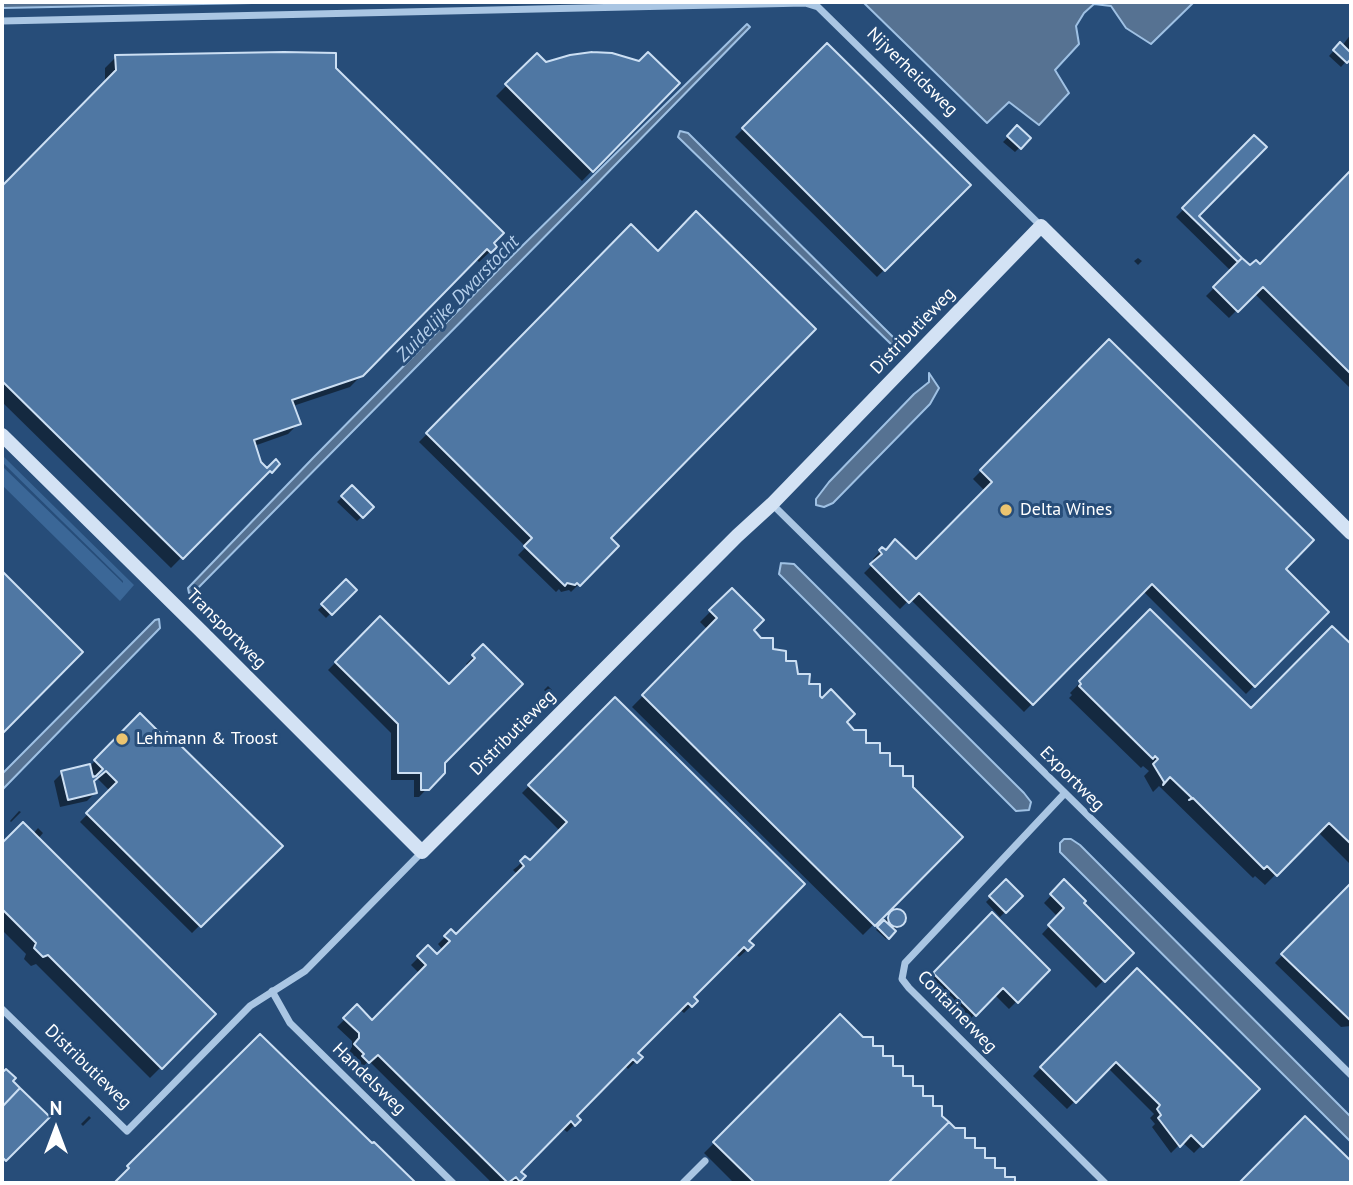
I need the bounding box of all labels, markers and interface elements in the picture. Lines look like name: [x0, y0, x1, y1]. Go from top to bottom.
street label: Nijverheidsweg: [862, 23, 962, 121]
water label: Zuidelijke Dwarstocht: [392, 231, 524, 367]
street label: Distributieweg: [866, 283, 960, 379]
place label: Delta Wines: [1020, 499, 1112, 521]
marker: Delta Wines: [998, 502, 1014, 518]
street label: Transportweg: [181, 584, 271, 674]
street label: Distributieweg: [466, 686, 560, 780]
place label: Lehmann & Troost: [136, 728, 278, 750]
marker: Lehmann & Troost: [114, 731, 130, 747]
street label: Exportweg: [1035, 742, 1109, 816]
street label: Containerweg: [913, 966, 1001, 1058]
street label: Distributieweg: [40, 1020, 136, 1114]
street label: Handelsweg: [328, 1039, 410, 1119]
north arrow: [21, 1094, 91, 1164]
text: N: [50, 1096, 62, 1120]

